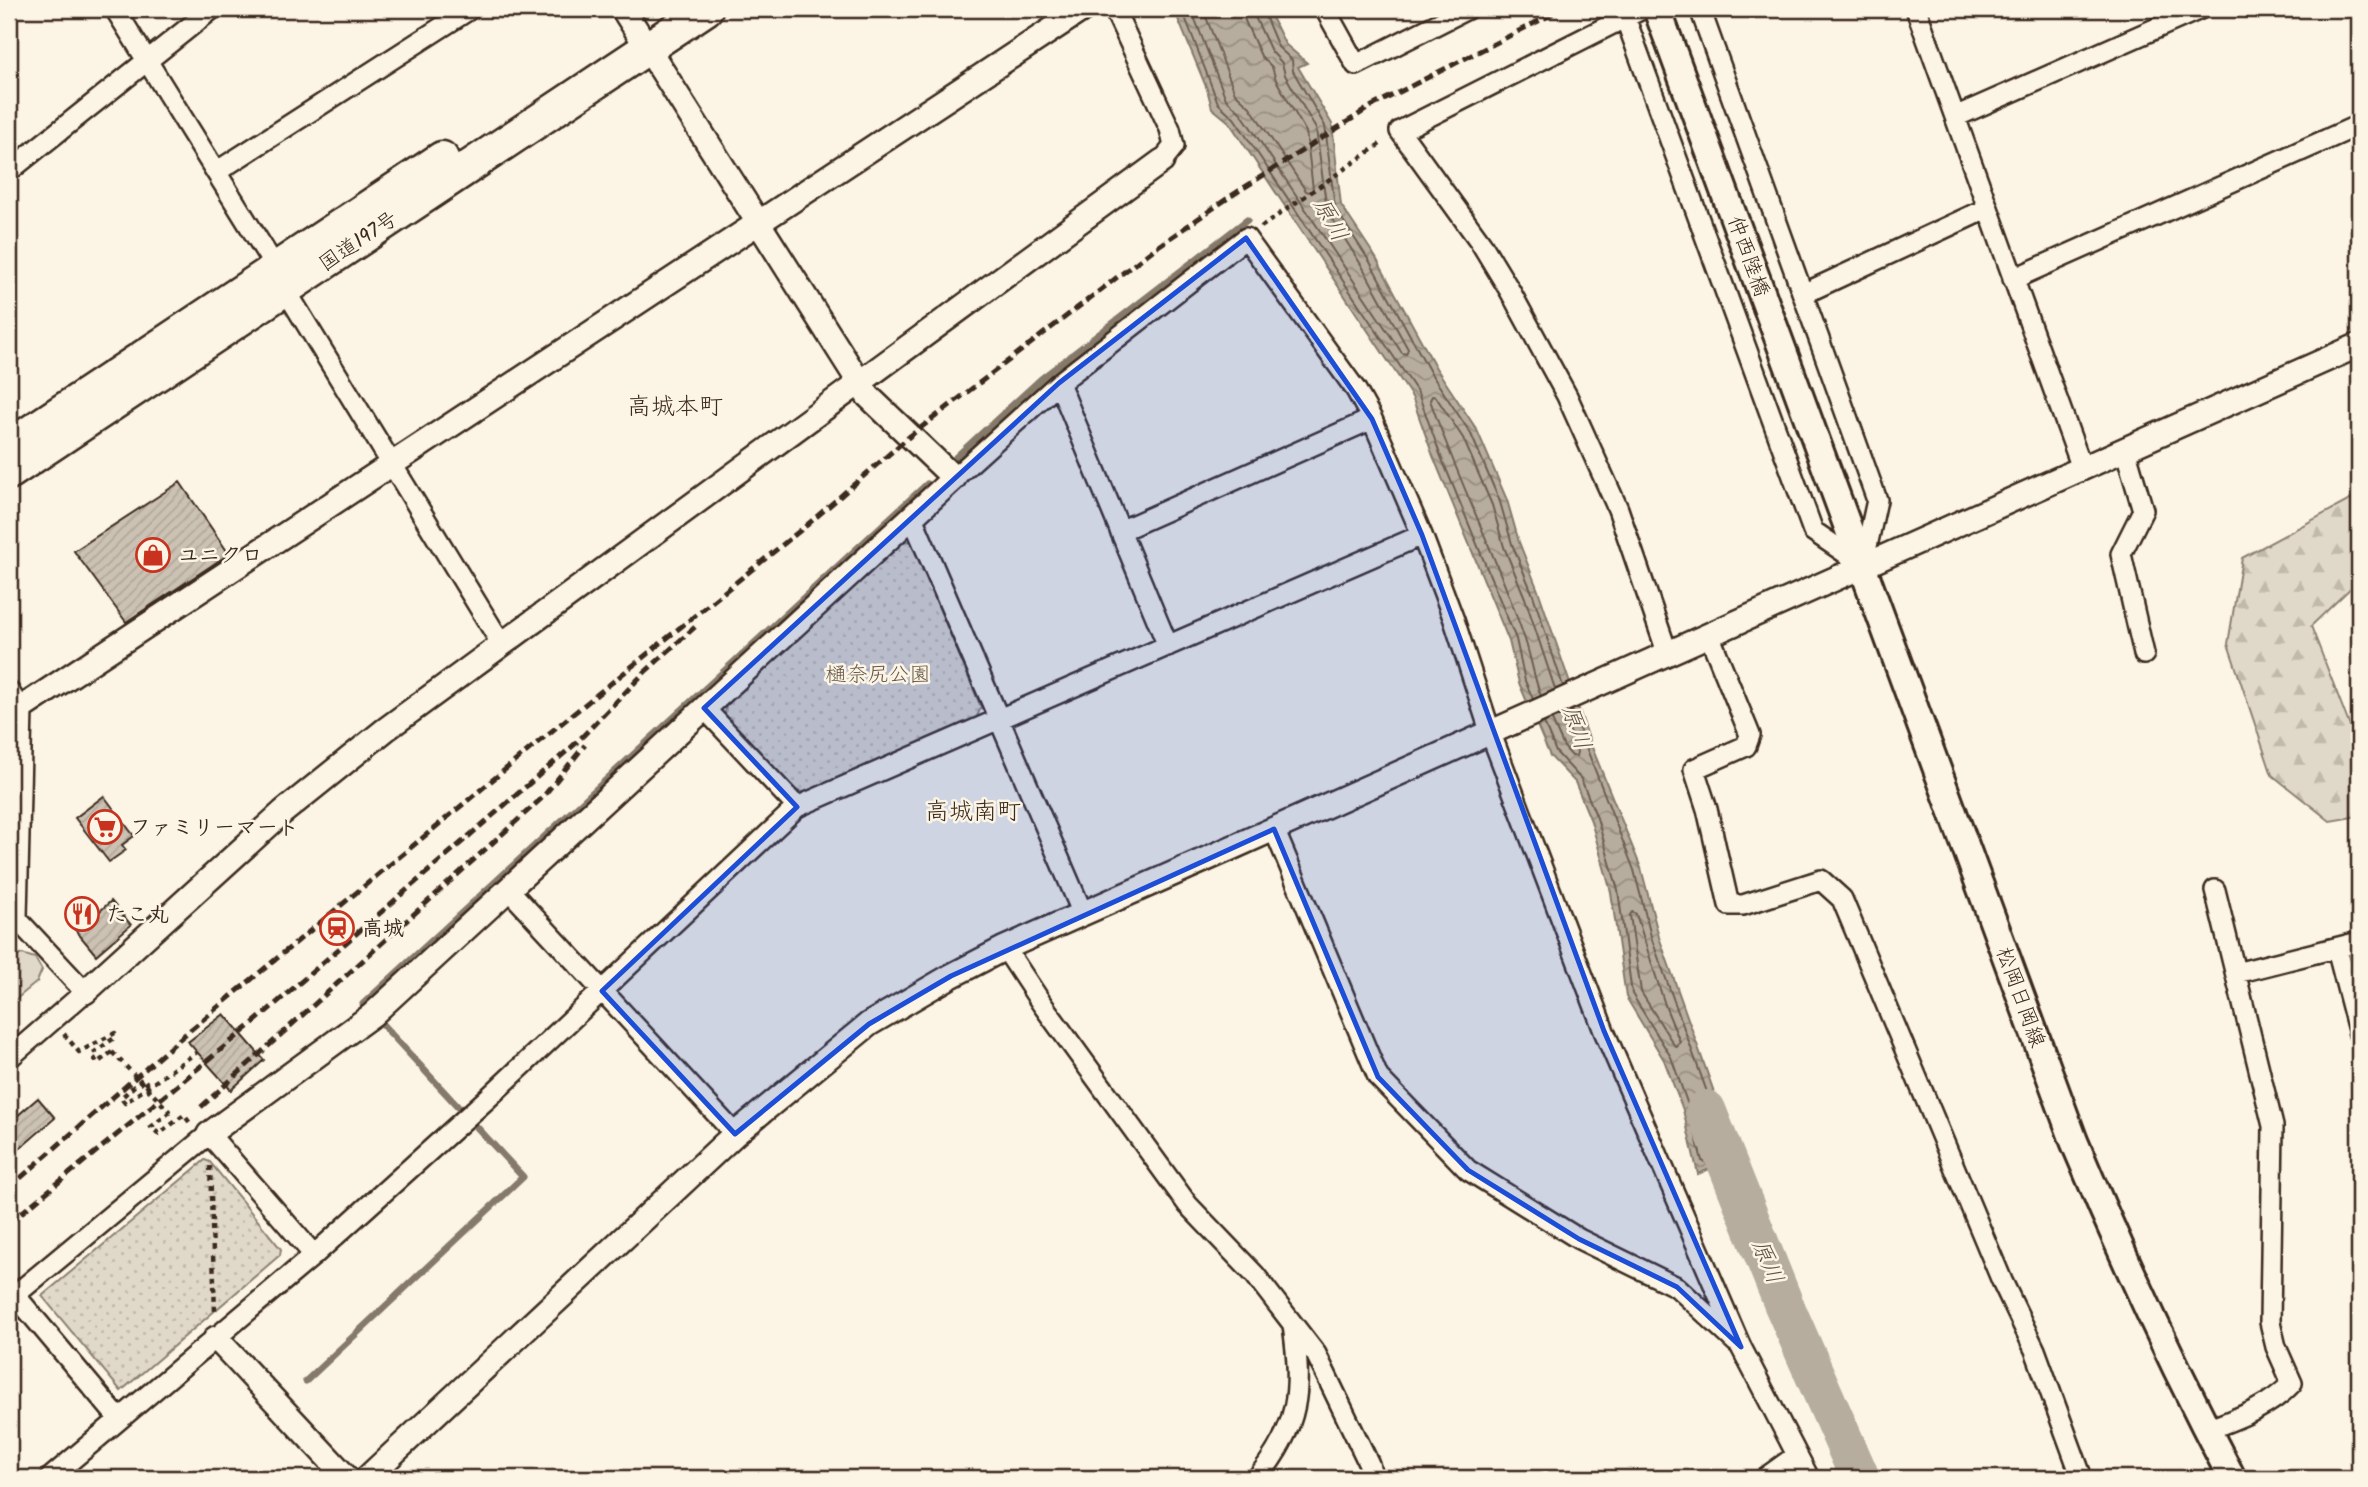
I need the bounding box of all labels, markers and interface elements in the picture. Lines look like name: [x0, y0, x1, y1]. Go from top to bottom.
water label: 原川: [1302, 191, 1356, 249]
street label: 国道197号: [312, 204, 405, 281]
street label: 仲西陸橋: [1718, 211, 1777, 302]
district label: 高城本町: [627, 388, 723, 427]
shop icon: ユニクロ: [134, 536, 172, 574]
place label: ユニクロ: [178, 540, 262, 573]
park label: 樋奈尻公園: [826, 659, 931, 692]
water label: 原川: [1551, 700, 1600, 755]
district label: 高城南町: [925, 793, 1021, 832]
supermarket icon: ファミリーマート: [86, 808, 124, 846]
place label: ファミリーマート: [130, 812, 299, 845]
restaurant icon: たこ丸: [63, 895, 101, 933]
place label: たこ丸: [106, 899, 169, 932]
station icon: 高城: [318, 909, 356, 947]
place label: 高城: [362, 913, 404, 946]
street label: 松岡日岡線: [1986, 943, 2053, 1052]
water label: 原川: [1741, 1234, 1792, 1290]

